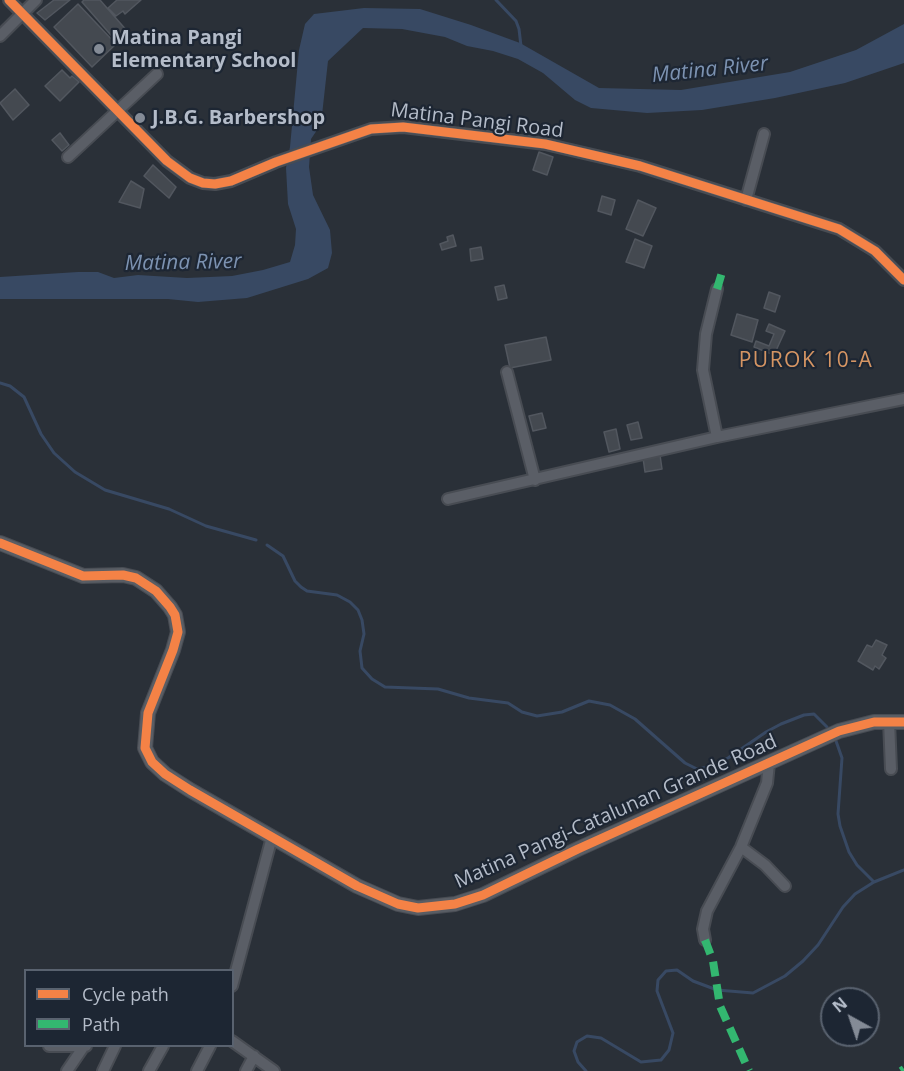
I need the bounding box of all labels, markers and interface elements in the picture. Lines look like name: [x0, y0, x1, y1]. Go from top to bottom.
place label: Matina Pangi Elementary School: [111, 26, 296, 73]
marker: Matina Pangi Elementary School: [92, 42, 106, 56]
water label: Matina River: [651, 51, 769, 89]
street label: Matina Pangi Road: [389, 98, 565, 144]
place label: J.B.G. Barbershop: [152, 106, 325, 130]
marker: J.B.G. Barbershop: [133, 111, 147, 125]
water label: Matina River: [124, 249, 242, 277]
district label: PUROK 10-A: [739, 348, 873, 374]
street label: Matina Pangi-Catalunan Grande Road: [451, 730, 781, 894]
legend: [24, 969, 234, 1047]
text: Cycle path: [82, 982, 169, 1006]
north arrow: [820, 987, 880, 1047]
text: N: [828, 992, 852, 1017]
text: Path: [82, 1012, 120, 1036]

